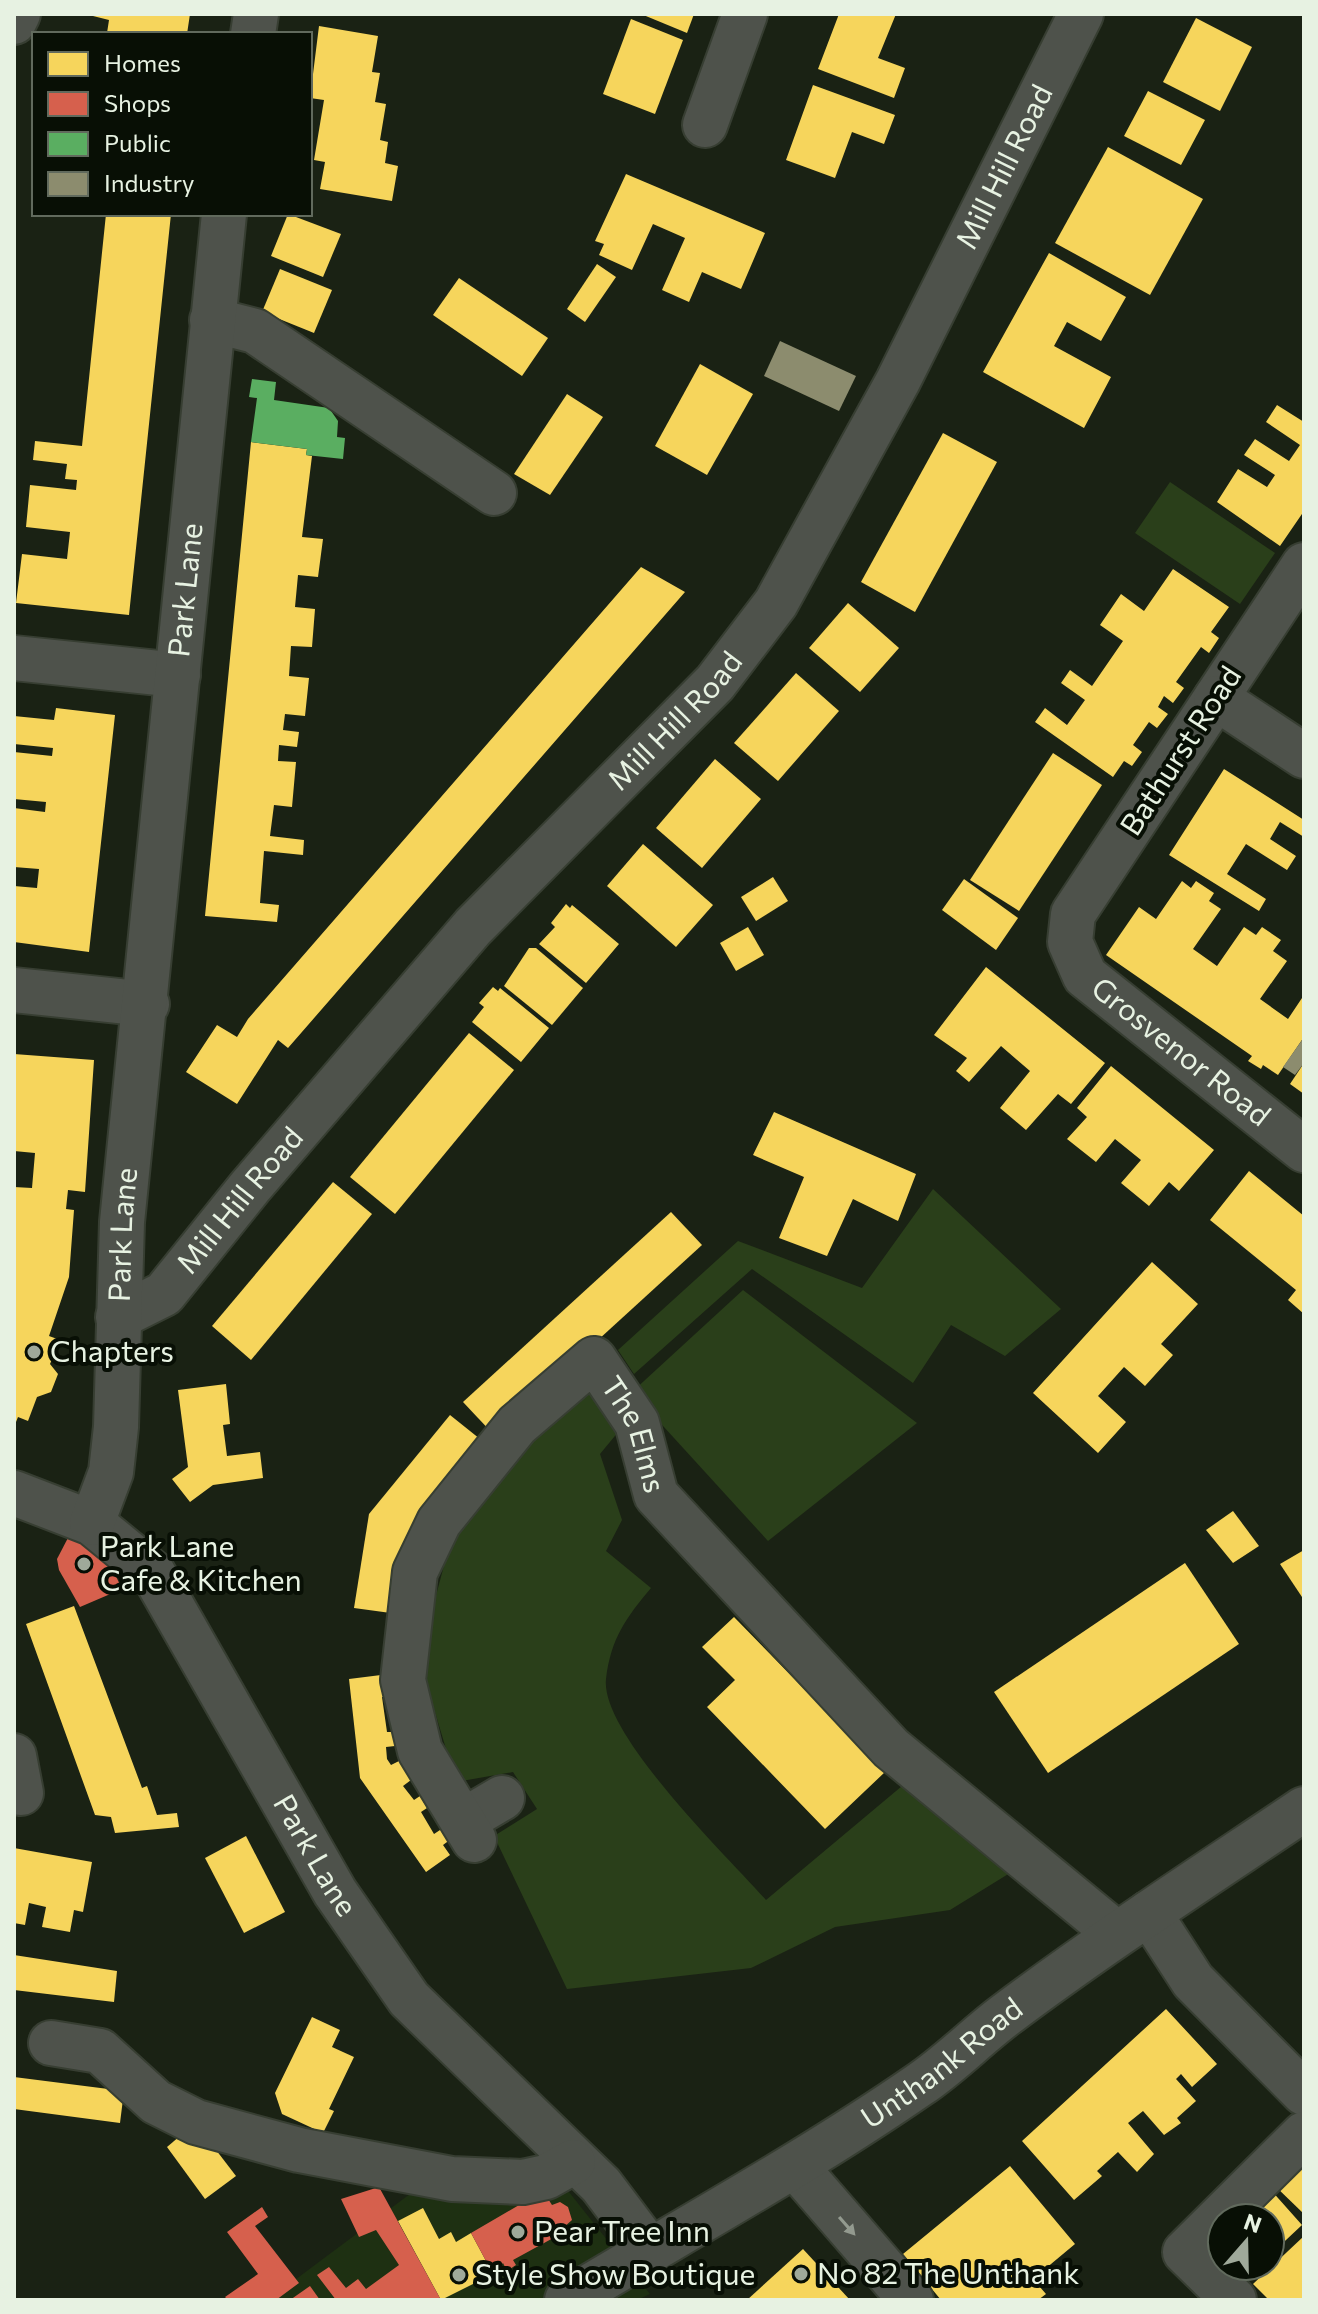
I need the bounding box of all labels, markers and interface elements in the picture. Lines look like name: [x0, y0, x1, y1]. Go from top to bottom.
legend: [32, 32, 312, 216]
text: Homes: [104, 48, 181, 77]
street label: Mill Hill Road: [946, 78, 1059, 254]
text: Shops: [104, 88, 171, 117]
text: Public: [104, 128, 171, 157]
text: Industry: [104, 168, 194, 197]
street label: Park Lane: [158, 521, 209, 659]
street label: Mill Hill Road: [598, 643, 749, 797]
street label: Bathurst Road: [1110, 658, 1247, 841]
street label: Grosvenor Road: [1085, 968, 1279, 1132]
street label: Mill Hill Road: [167, 1118, 309, 1280]
street label: Park Lane: [99, 1166, 143, 1302]
place label: Chapters: [50, 1331, 174, 1368]
marker: Chapters: [25, 1343, 43, 1361]
street label: The Elms: [595, 1368, 676, 1496]
place label: Park Lane Cafe & Kitchen: [100, 1526, 302, 1597]
marker: Park Lane Cafe & Kitchen: [75, 1555, 93, 1573]
street label: Park Lane: [267, 1787, 367, 1922]
street label: Unthank Road: [853, 1988, 1029, 2135]
north arrow: [1206, 2202, 1286, 2282]
text: N: [1241, 2207, 1265, 2238]
place label: Pear Tree Inn: [534, 2211, 710, 2248]
one-way arrow: [837, 2216, 855, 2235]
marker: Pear Tree Inn: [509, 2223, 527, 2241]
place label: No 82 The Unthank: [817, 2253, 1080, 2290]
place label: Style Show Boutique: [475, 2254, 755, 2291]
marker: No 82 The Unthank: [792, 2265, 810, 2283]
marker: Style Show Boutique: [450, 2266, 468, 2284]

